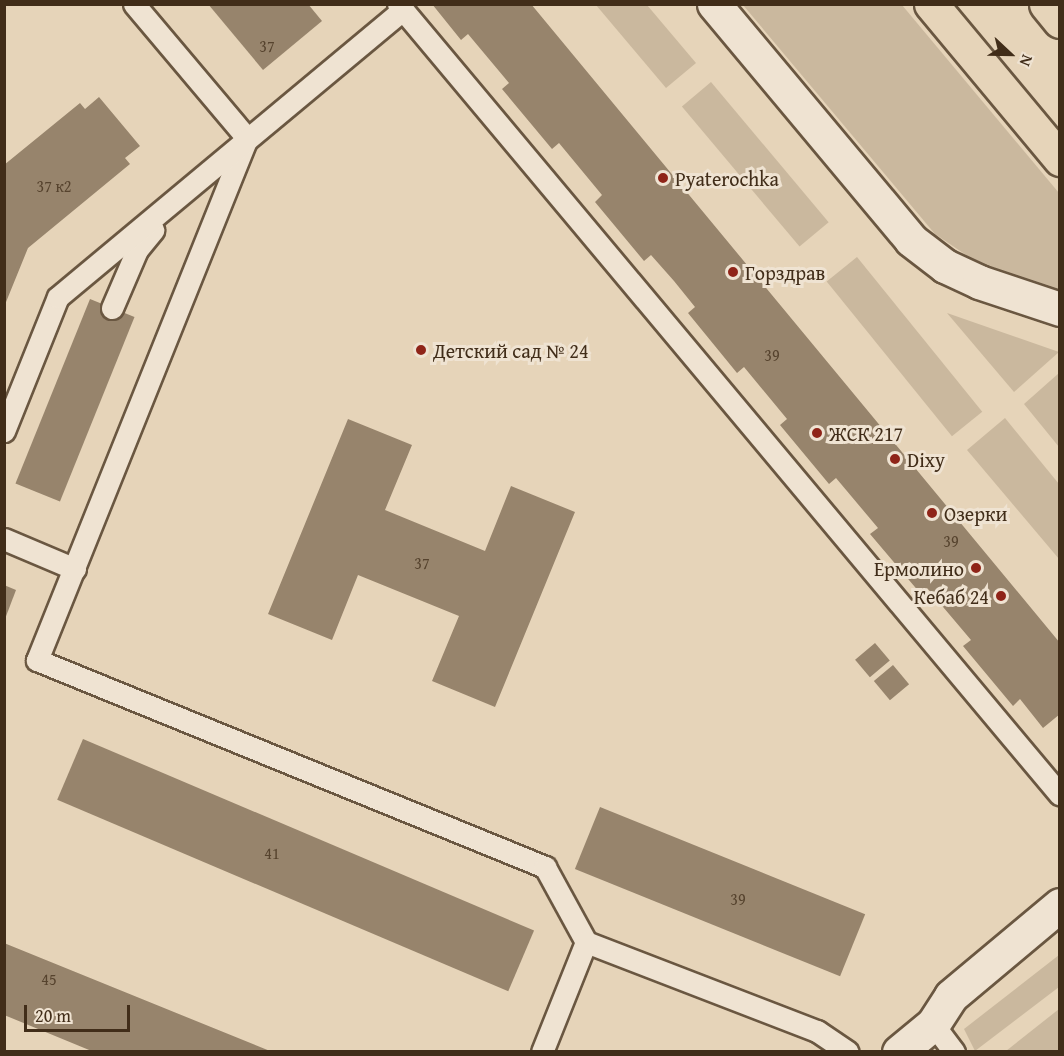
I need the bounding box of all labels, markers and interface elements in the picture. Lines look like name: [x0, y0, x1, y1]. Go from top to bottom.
north arrow: [980, 24, 1040, 84]
house number: 37: [259, 36, 275, 56]
text: N: [1014, 51, 1040, 70]
place label: Pyaterochka: [675, 166, 779, 190]
marker: Pyaterochka: [656, 171, 670, 185]
house number: 37 к2: [36, 176, 72, 196]
place label: Горздрав: [745, 260, 825, 284]
marker: Горздрав: [726, 265, 740, 279]
place label: Детский сад № 24: [433, 338, 589, 362]
marker: Детский сад № 24: [414, 343, 428, 357]
house number: 39: [764, 345, 780, 365]
place label: ЖСК 217: [829, 421, 903, 445]
marker: ЖСК 217: [810, 426, 824, 440]
place label: Dixy: [907, 447, 945, 471]
marker: Dixy: [888, 452, 902, 466]
place label: Озерки: [944, 501, 1007, 525]
marker: Озерки: [925, 506, 939, 520]
house number: 39: [943, 531, 959, 551]
house number: 37: [414, 553, 430, 573]
place label: Ермолино: [874, 556, 964, 580]
marker: Ермолино: [969, 561, 983, 575]
place label: Кебаб 24: [914, 584, 989, 608]
marker: Кебаб 24: [994, 589, 1008, 603]
house number: 41: [264, 843, 280, 863]
house number: 39: [730, 889, 746, 909]
house number: 45: [41, 969, 57, 989]
scale bar: [27, 993, 134, 1031]
text: 20 m: [35, 1002, 71, 1029]

